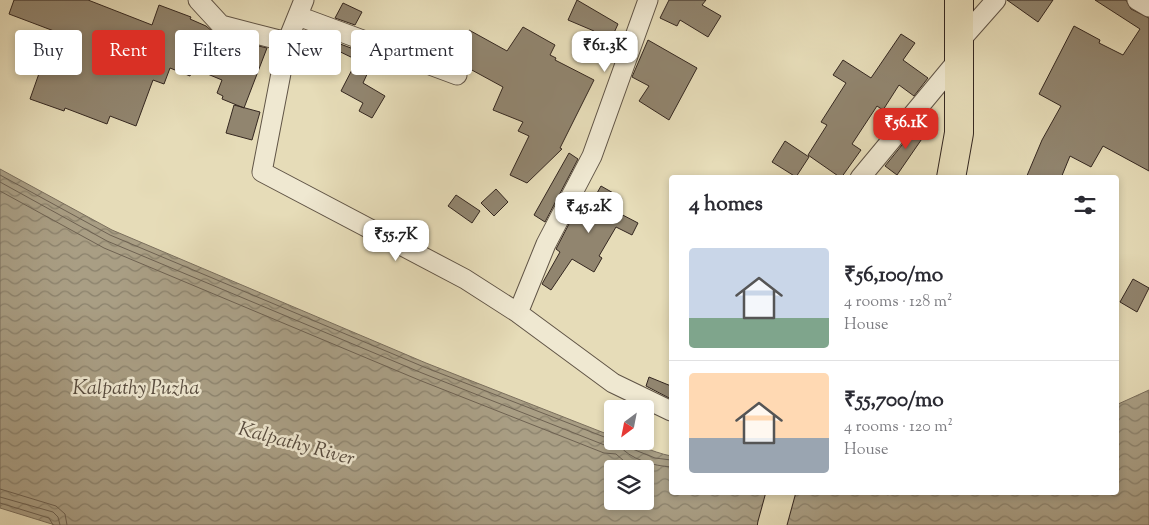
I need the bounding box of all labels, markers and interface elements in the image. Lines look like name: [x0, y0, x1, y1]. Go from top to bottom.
chip: Buy: [15, 30, 82, 75]
chip: Rent: [92, 30, 165, 75]
chip: Filters: [175, 30, 259, 75]
chip: New: [269, 30, 341, 75]
chip: Apartment: [351, 30, 472, 75]
pin: ₹61.3K: [564, 30, 646, 73]
text: ₹61.3K: [583, 35, 627, 58]
pin: ₹56.1K: [865, 108, 947, 150]
text: ₹56.1K: [884, 112, 928, 135]
text: 4 homes: [689, 190, 763, 220]
icon: filters: [1071, 191, 1099, 219]
pin: ₹45.2K: [548, 192, 630, 234]
text: ₹45.2K: [566, 196, 612, 219]
pin: ₹55.7K: [355, 220, 437, 262]
text: ₹55.7K: [374, 224, 418, 247]
text: ₹56,100/mo: [844, 261, 943, 291]
icon: home: [729, 268, 789, 328]
text: 4 rooms · 128 m²: [844, 291, 952, 314]
text: House: [844, 314, 888, 337]
water label: Kalpathy Puzha: [72, 375, 200, 404]
text: ₹55,700/mo: [844, 386, 944, 416]
icon: home: [729, 393, 789, 453]
north arrow: [604, 400, 654, 450]
map controls: [604, 400, 654, 510]
water label: Kalpathy River: [235, 416, 357, 474]
text: 4 rooms · 120 m²: [844, 416, 953, 439]
text: House: [844, 439, 888, 462]
button: layers: [604, 460, 654, 510]

